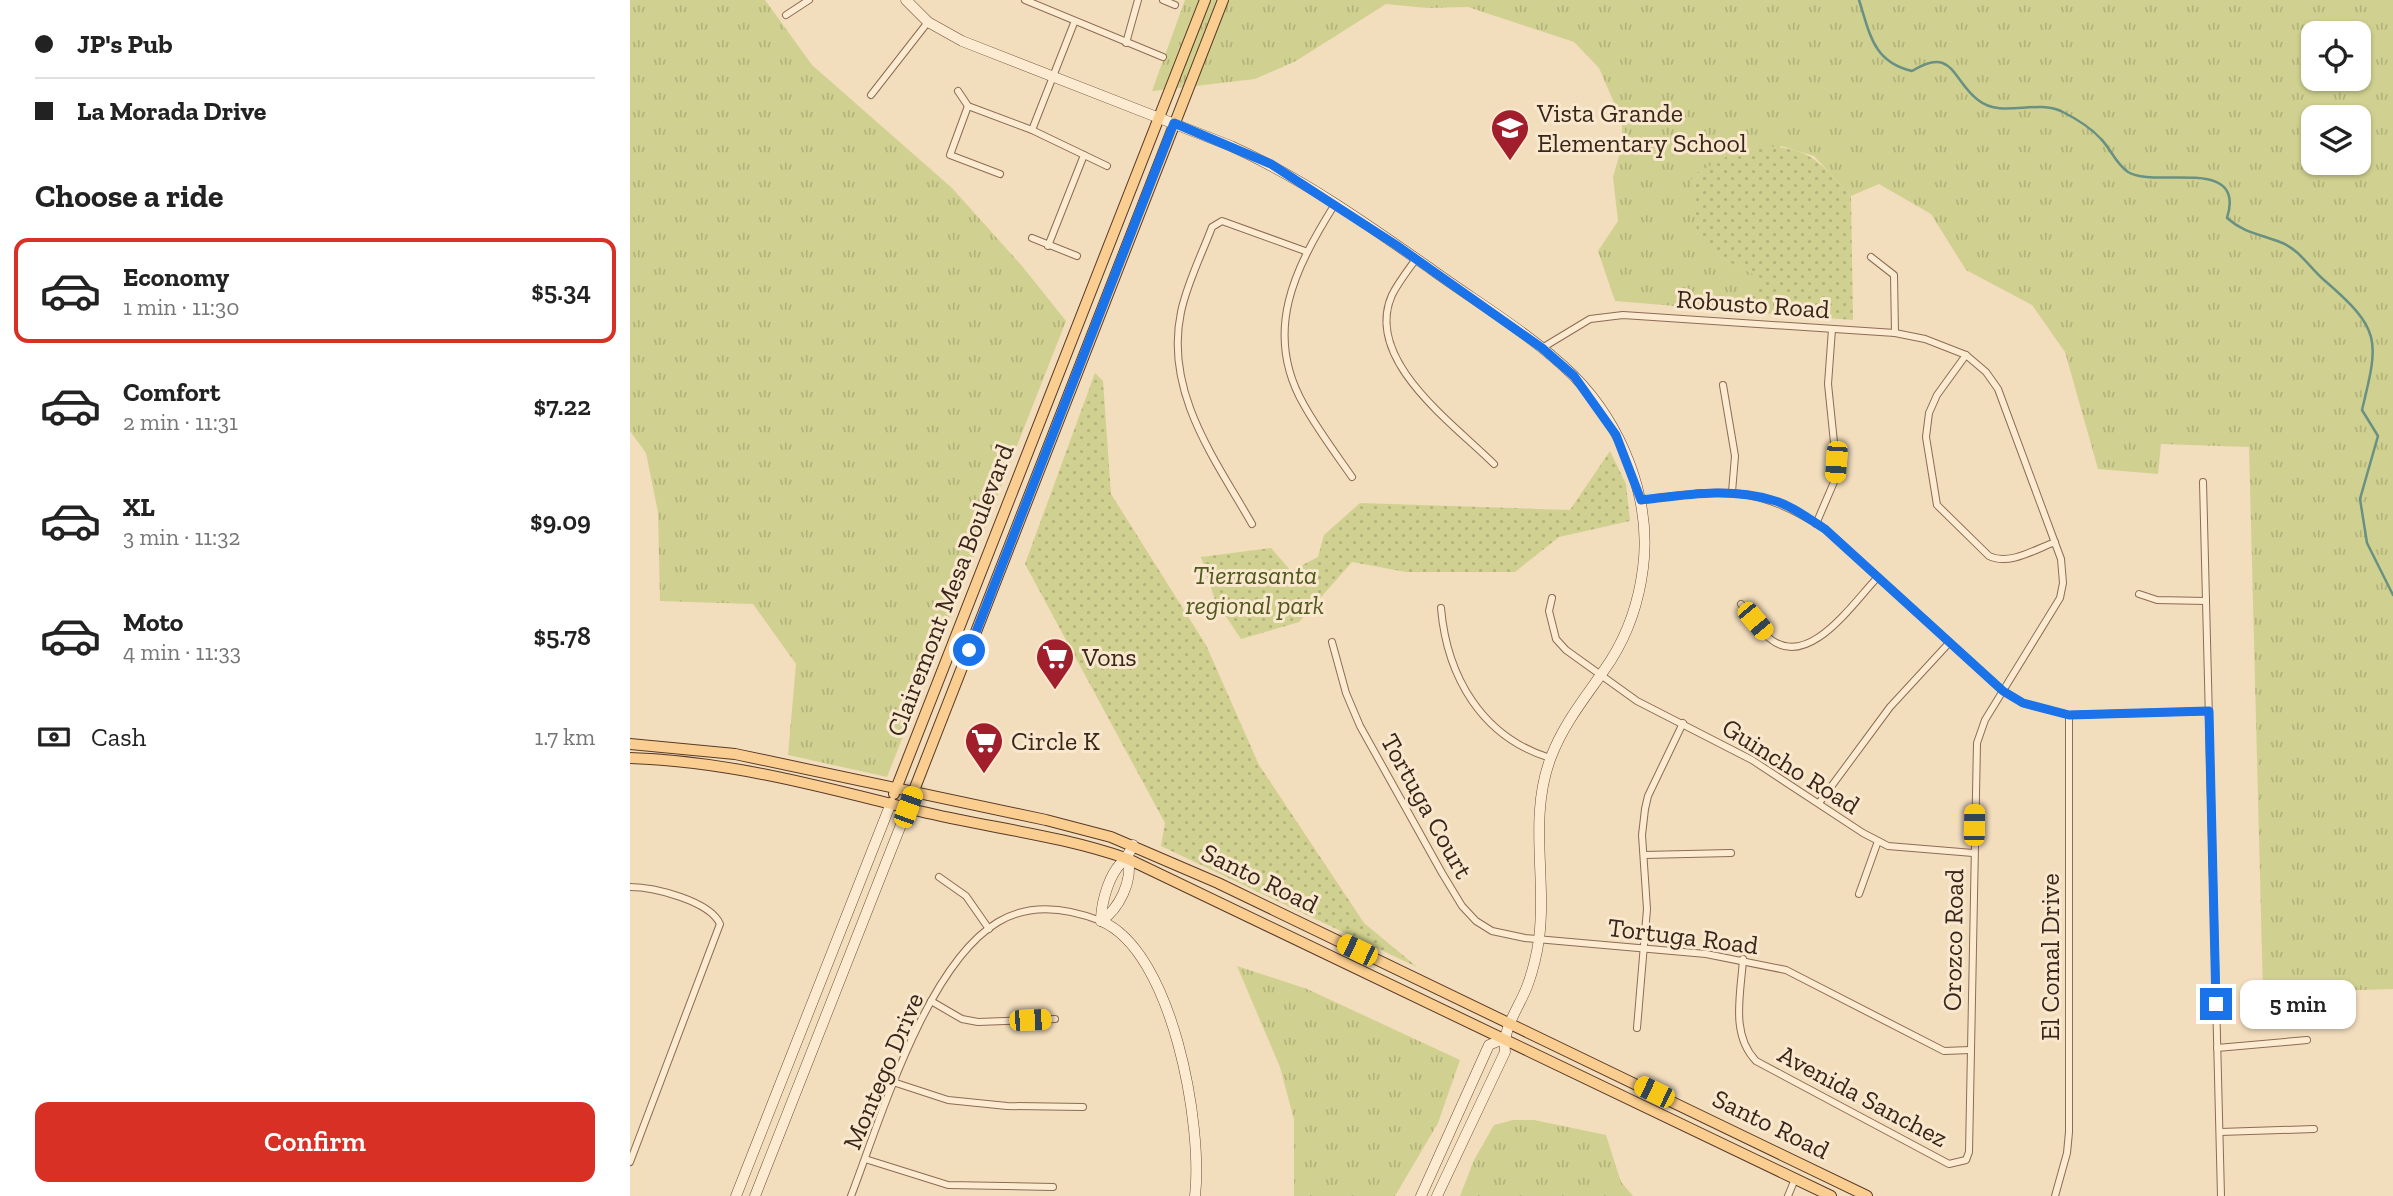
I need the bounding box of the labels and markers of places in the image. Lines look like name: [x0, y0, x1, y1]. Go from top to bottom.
place label: Vista Grande Elementary School: [1536, 97, 1747, 159]
school or university icon: Vista Grande Elementary School: [1489, 107, 1531, 162]
supermarket icon: Vons: [1034, 636, 1076, 691]
place label: Vons: [1081, 641, 1137, 673]
supermarket icon: Circle K: [963, 720, 1005, 775]
place label: Circle K: [1011, 725, 1100, 757]

